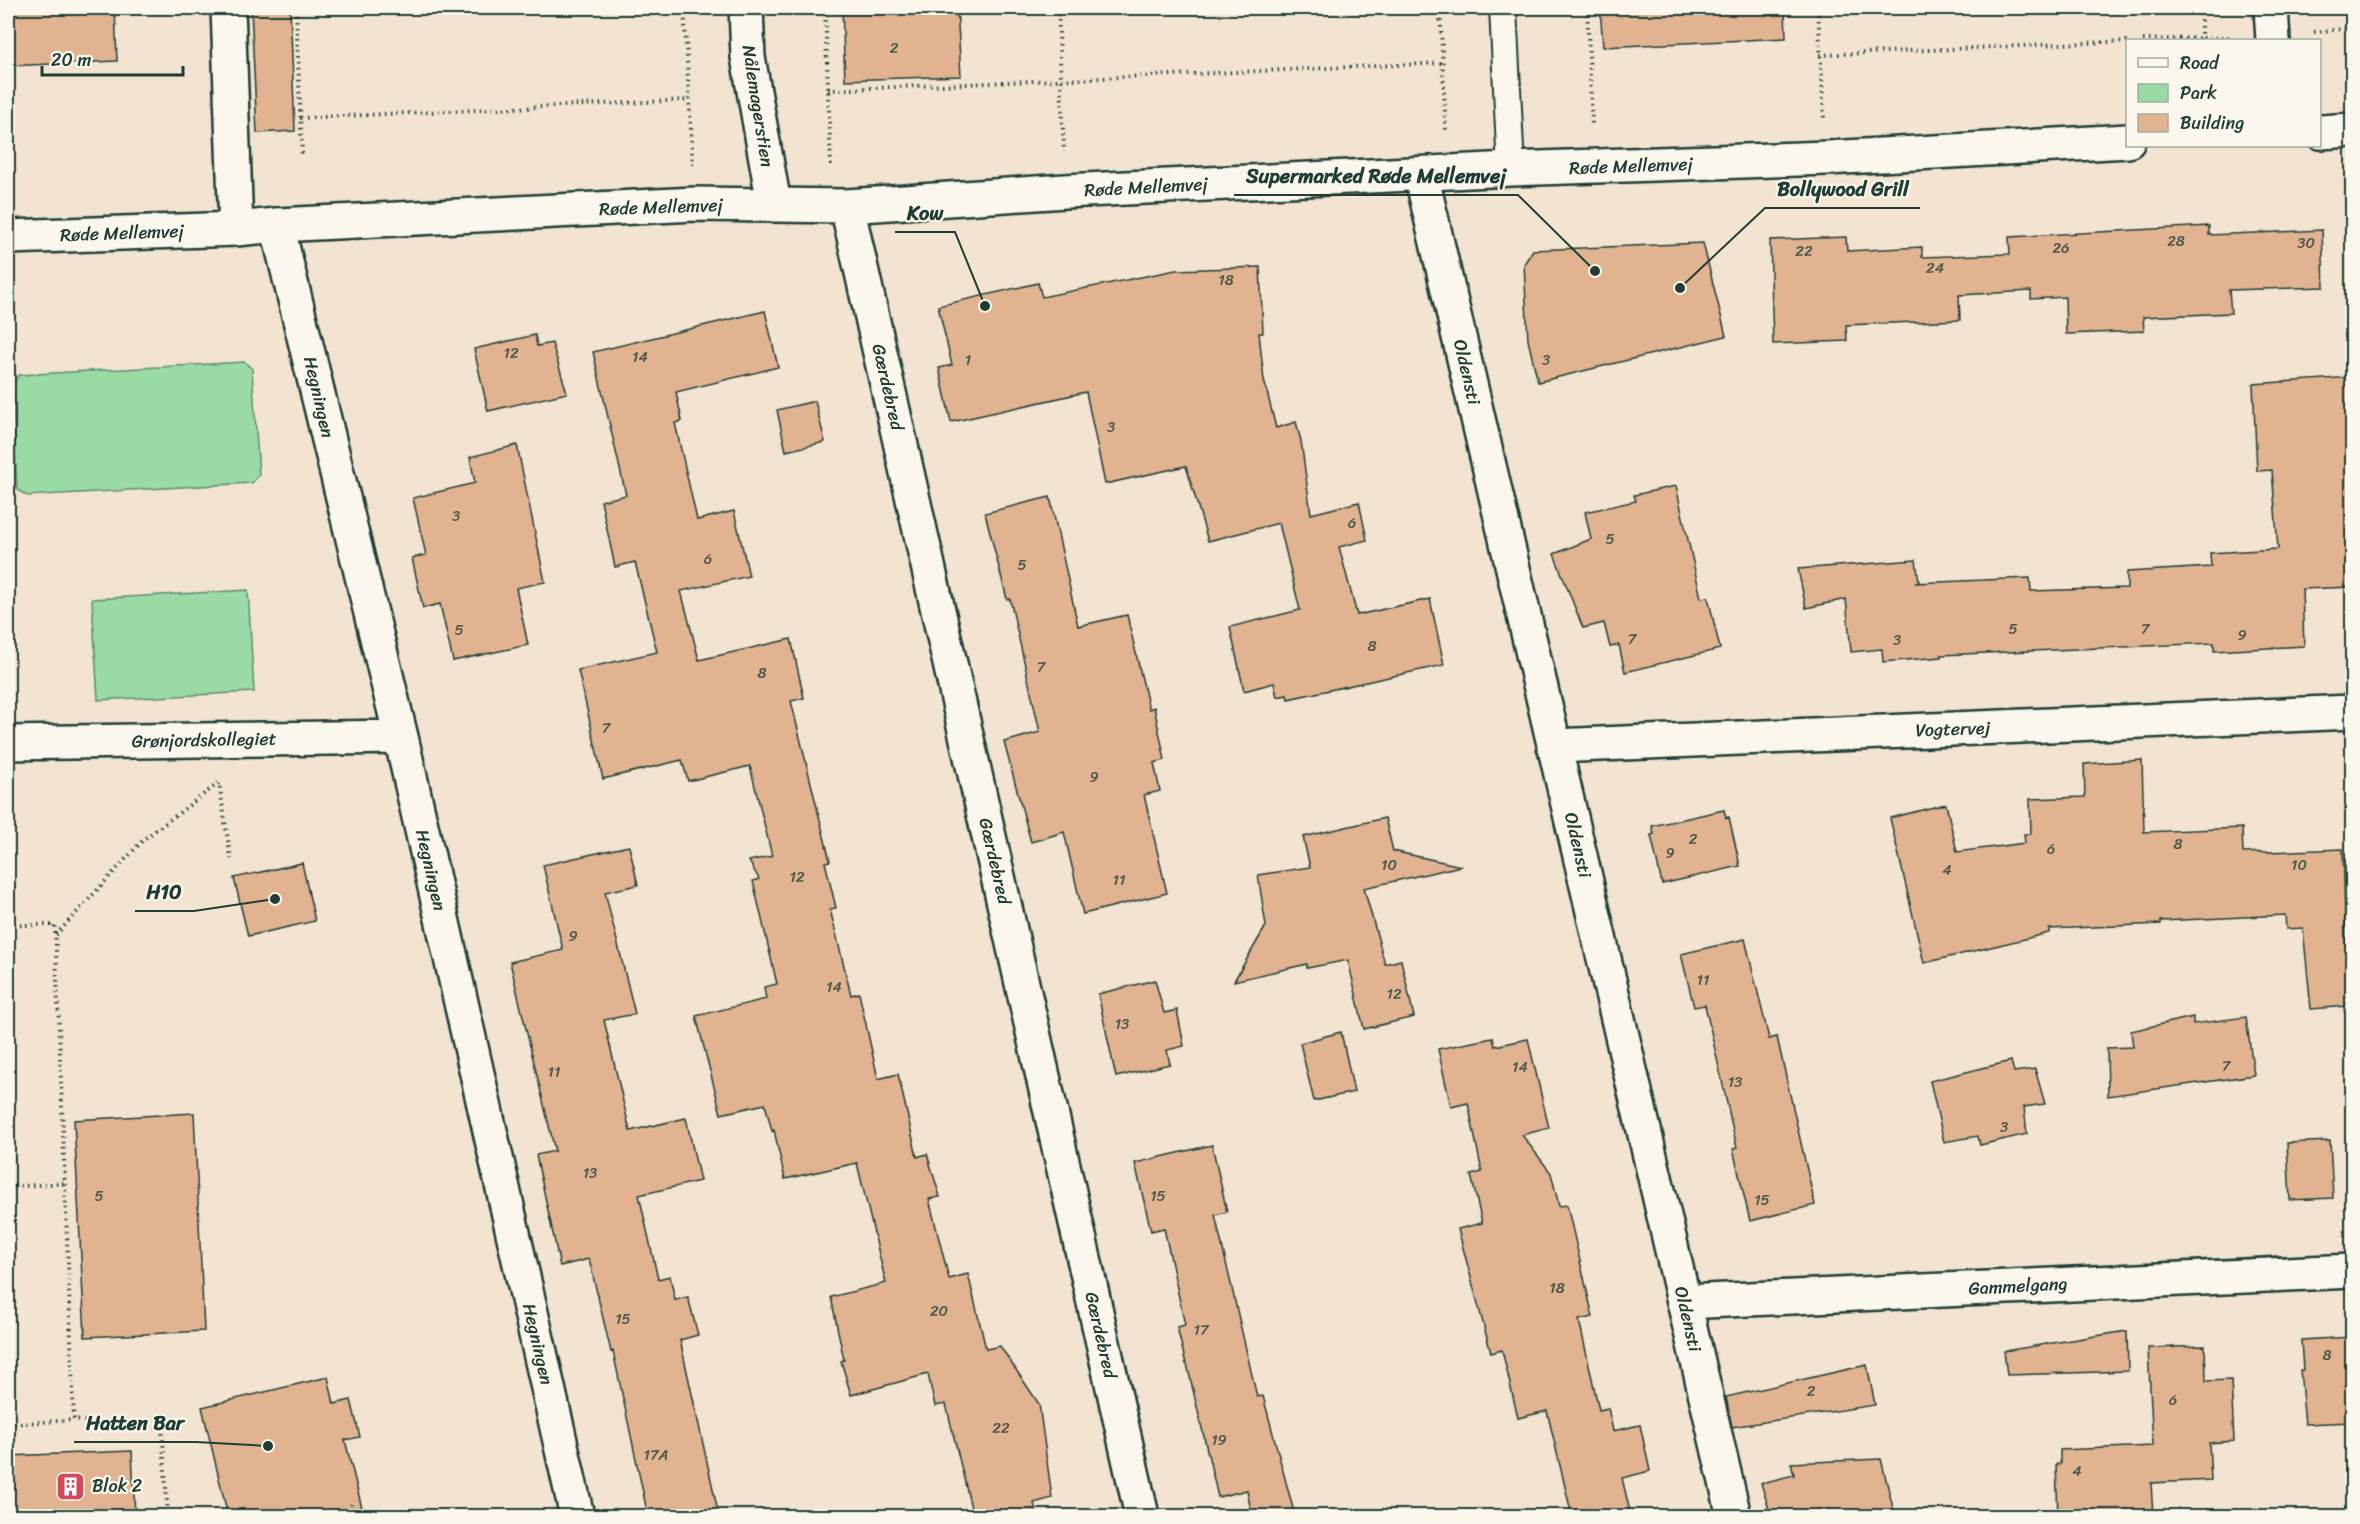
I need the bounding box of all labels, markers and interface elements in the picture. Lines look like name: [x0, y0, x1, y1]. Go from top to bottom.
house number: 2: [890, 35, 899, 61]
scale bar: [42, 39, 183, 77]
legend: [2126, 39, 2321, 147]
street label: Nålemagerstien: [733, 43, 783, 170]
text: 20 m: [51, 44, 91, 76]
text: Road: [2180, 47, 2220, 79]
text: Park: [2180, 77, 2217, 109]
text: Building: [2180, 107, 2244, 139]
street label: Røde Mellemvej: [1569, 148, 1694, 184]
callout: Supermarked Røde Mellemvej: [1234, 157, 1518, 195]
text: Supermarked Røde Mellemvej: [1245, 159, 1507, 194]
street label: Røde Mellemvej: [1083, 168, 1209, 206]
callout: Bollywood Grill: [1765, 170, 1920, 208]
text: Bollywood Grill: [1777, 172, 1910, 207]
street label: Røde Mellemvej: [599, 189, 724, 225]
callout: Kow: [895, 194, 955, 232]
text: Kow: [906, 196, 944, 231]
street label: Røde Mellemvej: [60, 215, 185, 251]
house number: 28: [2167, 228, 2185, 254]
house number: 30: [2297, 230, 2315, 256]
house number: 26: [2052, 235, 2070, 261]
house number: 22: [1795, 238, 1813, 264]
house number: 24: [1926, 255, 1944, 281]
house number: 18: [1218, 267, 1234, 293]
street label: Oldensti: [1444, 336, 1490, 409]
house number: 12: [503, 340, 519, 366]
street label: Gærdebred: [863, 341, 914, 435]
house number: 14: [632, 344, 648, 370]
house number: 1: [965, 347, 971, 373]
house number: 3: [1542, 347, 1550, 373]
street label: Hegningen: [294, 353, 344, 441]
house number: 3: [1107, 414, 1115, 440]
house number: 3: [452, 503, 460, 529]
house number: 6: [1348, 510, 1356, 536]
house number: 5: [1605, 526, 1615, 552]
house number: 6: [704, 546, 712, 572]
house number: 5: [1017, 552, 1027, 578]
house number: 5: [2008, 616, 2018, 642]
house number: 7: [2141, 616, 2151, 642]
house number: 5: [454, 617, 464, 643]
house number: 9: [2237, 622, 2247, 648]
house number: 7: [1628, 626, 1638, 652]
house number: 3: [1893, 627, 1901, 653]
house number: 8: [1367, 633, 1377, 659]
house number: 7: [1037, 654, 1047, 680]
house number: 8: [757, 660, 767, 686]
street label: Vogtervej: [1915, 712, 1991, 746]
house number: 7: [602, 715, 612, 741]
street label: Grønjordskollegiet: [131, 723, 277, 757]
house number: 9: [1089, 764, 1099, 790]
street label: Oldensti: [1555, 809, 1601, 882]
street label: Gærdebred: [970, 815, 1021, 909]
street label: Hegningen: [406, 826, 456, 914]
house number: 2: [1689, 826, 1698, 852]
house number: 8: [2173, 831, 2183, 857]
house number: 6: [2047, 836, 2055, 862]
house number: 9: [1665, 840, 1675, 866]
house number: 10: [1381, 852, 1397, 878]
house number: 10: [2291, 852, 2307, 878]
house number: 4: [1942, 857, 1952, 883]
house number: 12: [789, 864, 805, 890]
house number: 11: [1113, 867, 1125, 893]
callout: H10: [135, 873, 194, 911]
text: H10: [145, 875, 182, 910]
house number: 9: [568, 923, 578, 949]
house number: 11: [1697, 967, 1709, 993]
house number: 14: [826, 974, 842, 1000]
house number: 12: [1386, 981, 1402, 1007]
house number: 13: [1115, 1011, 1129, 1037]
house number: 7: [2222, 1053, 2232, 1079]
house number: 14: [1512, 1054, 1528, 1080]
house number: 11: [548, 1059, 560, 1085]
house number: 13: [1728, 1069, 1742, 1095]
house number: 3: [2000, 1114, 2008, 1140]
house number: 13: [583, 1160, 597, 1186]
house number: 5: [94, 1183, 104, 1209]
house number: 15: [1150, 1183, 1166, 1209]
house number: 15: [1754, 1187, 1770, 1213]
street label: Gammelgang: [1968, 1267, 2068, 1305]
house number: 18: [1549, 1275, 1565, 1301]
street label: Oldensti: [1665, 1283, 1711, 1356]
street label: Gærdebred: [1076, 1289, 1127, 1383]
house number: 20: [930, 1298, 948, 1324]
street label: Hegningen: [513, 1300, 563, 1388]
house number: 15: [615, 1306, 631, 1332]
house number: 17: [1193, 1317, 1210, 1343]
house number: 8: [2322, 1342, 2332, 1368]
house number: 2: [1807, 1378, 1816, 1404]
house number: 6: [2169, 1387, 2177, 1413]
callout: Hatten Bar: [74, 1404, 196, 1442]
text: Hatten Bar: [85, 1406, 186, 1441]
house number: 22: [992, 1415, 1010, 1441]
house number: 19: [1211, 1427, 1227, 1453]
house number: 17A: [644, 1442, 668, 1468]
house number: 4: [2072, 1458, 2082, 1484]
building icon: Blok 2: [55, 1470, 87, 1502]
place label: Blok 2: [92, 1470, 142, 1502]

